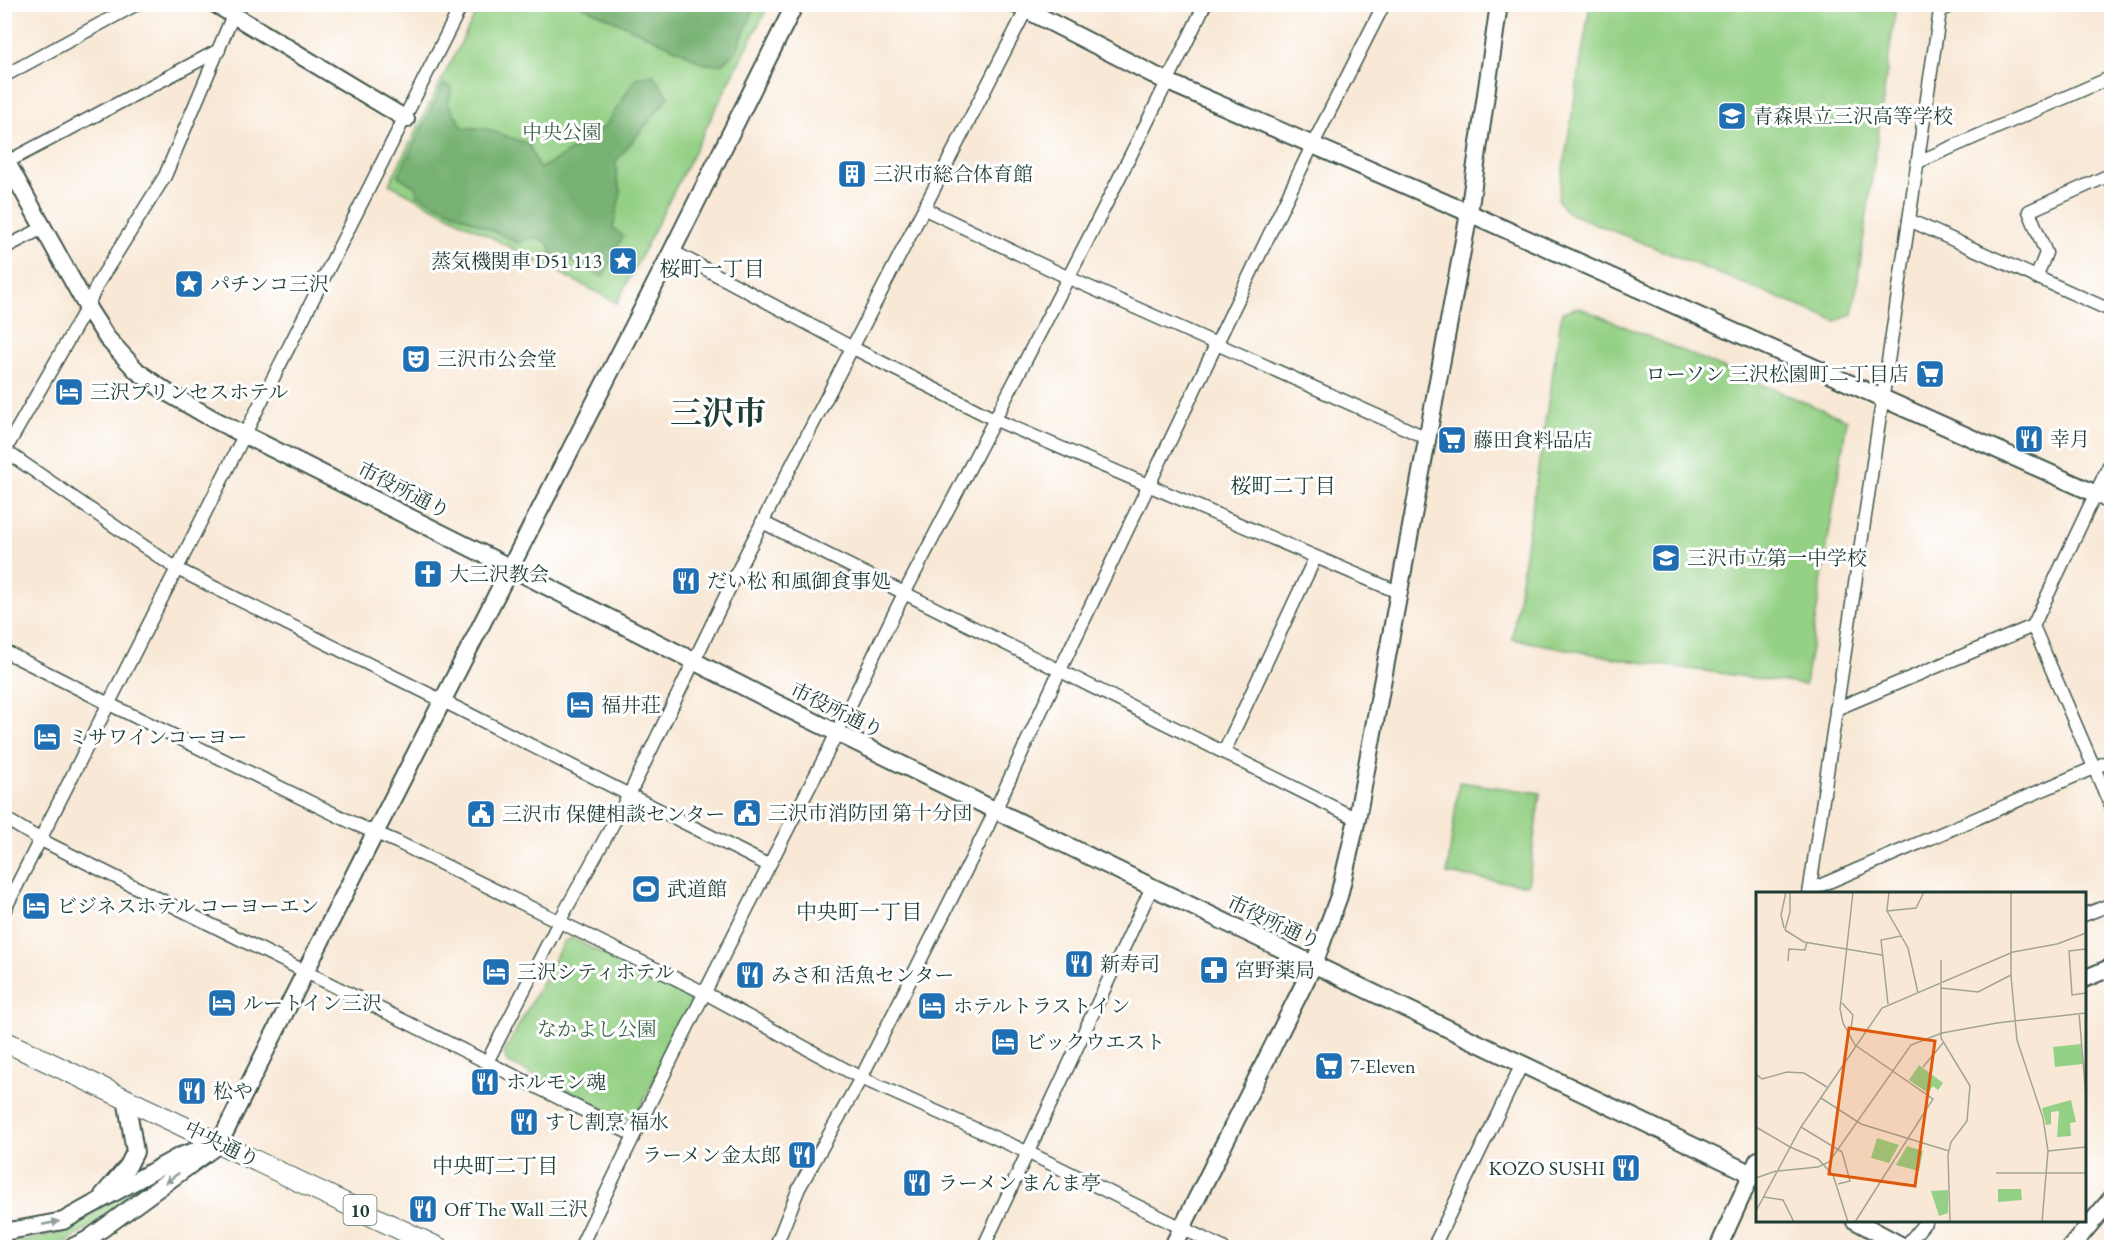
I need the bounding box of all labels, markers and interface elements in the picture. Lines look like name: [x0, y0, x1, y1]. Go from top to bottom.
school or university icon: 青森県立三沢高等学校: [1716, 100, 1748, 132]
place label: 青森県立三沢高等学校: [1753, 103, 1953, 129]
park label: 中央公園: [522, 119, 602, 145]
building icon: 三沢市総合体育館: [836, 158, 868, 190]
place label: 三沢市総合体育館: [873, 161, 1033, 187]
place icon: 蒸気機関車 D51 113: [607, 245, 639, 277]
place label: 蒸気機関車 D51 113: [431, 248, 602, 274]
district label: 桜町一丁目: [660, 255, 765, 282]
place icon: パチンコ三沢: [173, 268, 205, 300]
place label: パチンコ三沢: [210, 271, 329, 297]
theatre icon: 三沢市公会堂: [400, 343, 432, 375]
place label: 三沢市公会堂: [437, 346, 557, 372]
supermarket icon: ローソン 三沢松園町二丁目店: [1914, 358, 1946, 390]
place label: ローソン 三沢松園町二丁目店: [1646, 361, 1909, 387]
hotel icon: 三沢プリンセスホテル: [53, 376, 85, 408]
place label: 三沢プリンセスホテル: [90, 379, 288, 405]
district label: 三沢市: [670, 392, 766, 434]
restaurant icon: 幸月: [2013, 423, 2045, 455]
supermarket icon: 藤田食料品店: [1436, 424, 1468, 456]
place label: 幸月: [2050, 426, 2090, 452]
place label: 藤田食料品店: [1473, 427, 1593, 453]
street label: 市役所通り: [354, 456, 454, 524]
district label: 桜町二丁目: [1231, 472, 1336, 499]
school or university icon: 三沢市立第一中学校: [1650, 542, 1682, 574]
place label: 三沢市立第一中学校: [1687, 545, 1867, 571]
church icon: 大三沢教会: [412, 558, 444, 590]
place label: 大三沢教会: [449, 561, 549, 587]
restaurant icon: だい松 和風御食事処: [670, 565, 702, 597]
place label: だい松 和風御食事処: [707, 568, 891, 594]
street label: 市役所通り: [786, 676, 888, 744]
hotel icon: 福井荘: [564, 689, 596, 721]
place label: 福井荘: [601, 692, 661, 718]
hotel icon: ミサワインコーヨー: [31, 721, 63, 753]
place label: ミサワインコーヨー: [68, 724, 247, 750]
public building icon: 三沢市消防団 第十分団: [731, 797, 763, 829]
public building icon: 三沢市 保健相談センター: [465, 798, 497, 830]
place label: 三沢市消防団 第十分団: [768, 800, 972, 826]
place label: 三沢市 保健相談センター: [502, 801, 725, 827]
sports icon: 武道館: [630, 873, 662, 905]
place label: 武道館: [667, 876, 727, 902]
street label: 市役所通り: [1223, 889, 1325, 955]
hotel icon: ビジネスホテル コーヨーエン: [20, 890, 52, 922]
inset map: [1756, 892, 2086, 1222]
place label: ビジネスホテル コーヨーエン: [57, 893, 319, 919]
district label: 中央町一丁目: [796, 898, 922, 925]
restaurant icon: 新寿司: [1063, 948, 1095, 980]
place label: 新寿司: [1100, 951, 1160, 977]
pharmacy icon: 宮野薬局: [1198, 954, 1230, 986]
hotel icon: 三沢シティホテル: [480, 956, 512, 988]
place label: 宮野薬局: [1235, 957, 1315, 983]
place label: 三沢シティホテル: [517, 959, 674, 985]
restaurant icon: みさ和 活魚センター: [734, 959, 766, 991]
place label: みさ和 活魚センター: [771, 962, 954, 988]
hotel icon: ルートイン三沢: [206, 987, 238, 1019]
place label: ルートイン三沢: [243, 990, 382, 1016]
hotel icon: ホテルトラストイン: [916, 990, 948, 1022]
place label: ホテルトラストイン: [953, 993, 1130, 1019]
park label: なかよし公園: [537, 1016, 657, 1042]
hotel icon: ビックウエスト: [989, 1026, 1021, 1058]
place label: ビックウエスト: [1026, 1029, 1165, 1055]
supermarket icon: 7-Eleven: [1313, 1050, 1345, 1082]
place label: 7-Eleven: [1350, 1053, 1416, 1079]
restaurant icon: ホルモン魂: [469, 1066, 501, 1098]
place label: ホルモン魂: [506, 1069, 606, 1095]
restaurant icon: 松や: [176, 1075, 208, 1107]
place label: 松や: [213, 1078, 253, 1104]
restaurant icon: すし割烹 福水: [508, 1106, 540, 1138]
place label: すし割烹 福水: [545, 1109, 669, 1135]
street label: 中央通り: [180, 1115, 264, 1173]
restaurant icon: ラーメン金太郎: [786, 1139, 818, 1171]
place label: ラーメン金太郎: [642, 1142, 781, 1168]
district label: 中央町二丁目: [432, 1152, 558, 1179]
restaurant icon: KOZO SUSHI: [1610, 1152, 1642, 1184]
place label: KOZO SUSHI: [1488, 1155, 1605, 1181]
restaurant icon: ラーメン まんま亭: [901, 1167, 933, 1199]
place label: ラーメン まんま亭: [938, 1170, 1101, 1196]
one-way arrow: [164, 1172, 180, 1184]
restaurant icon: Off The Wall 三沢: [407, 1193, 439, 1225]
road number: 10: [344, 1195, 376, 1225]
place label: Off The Wall 三沢: [444, 1196, 588, 1222]
one-way arrow: [42, 1218, 61, 1227]

